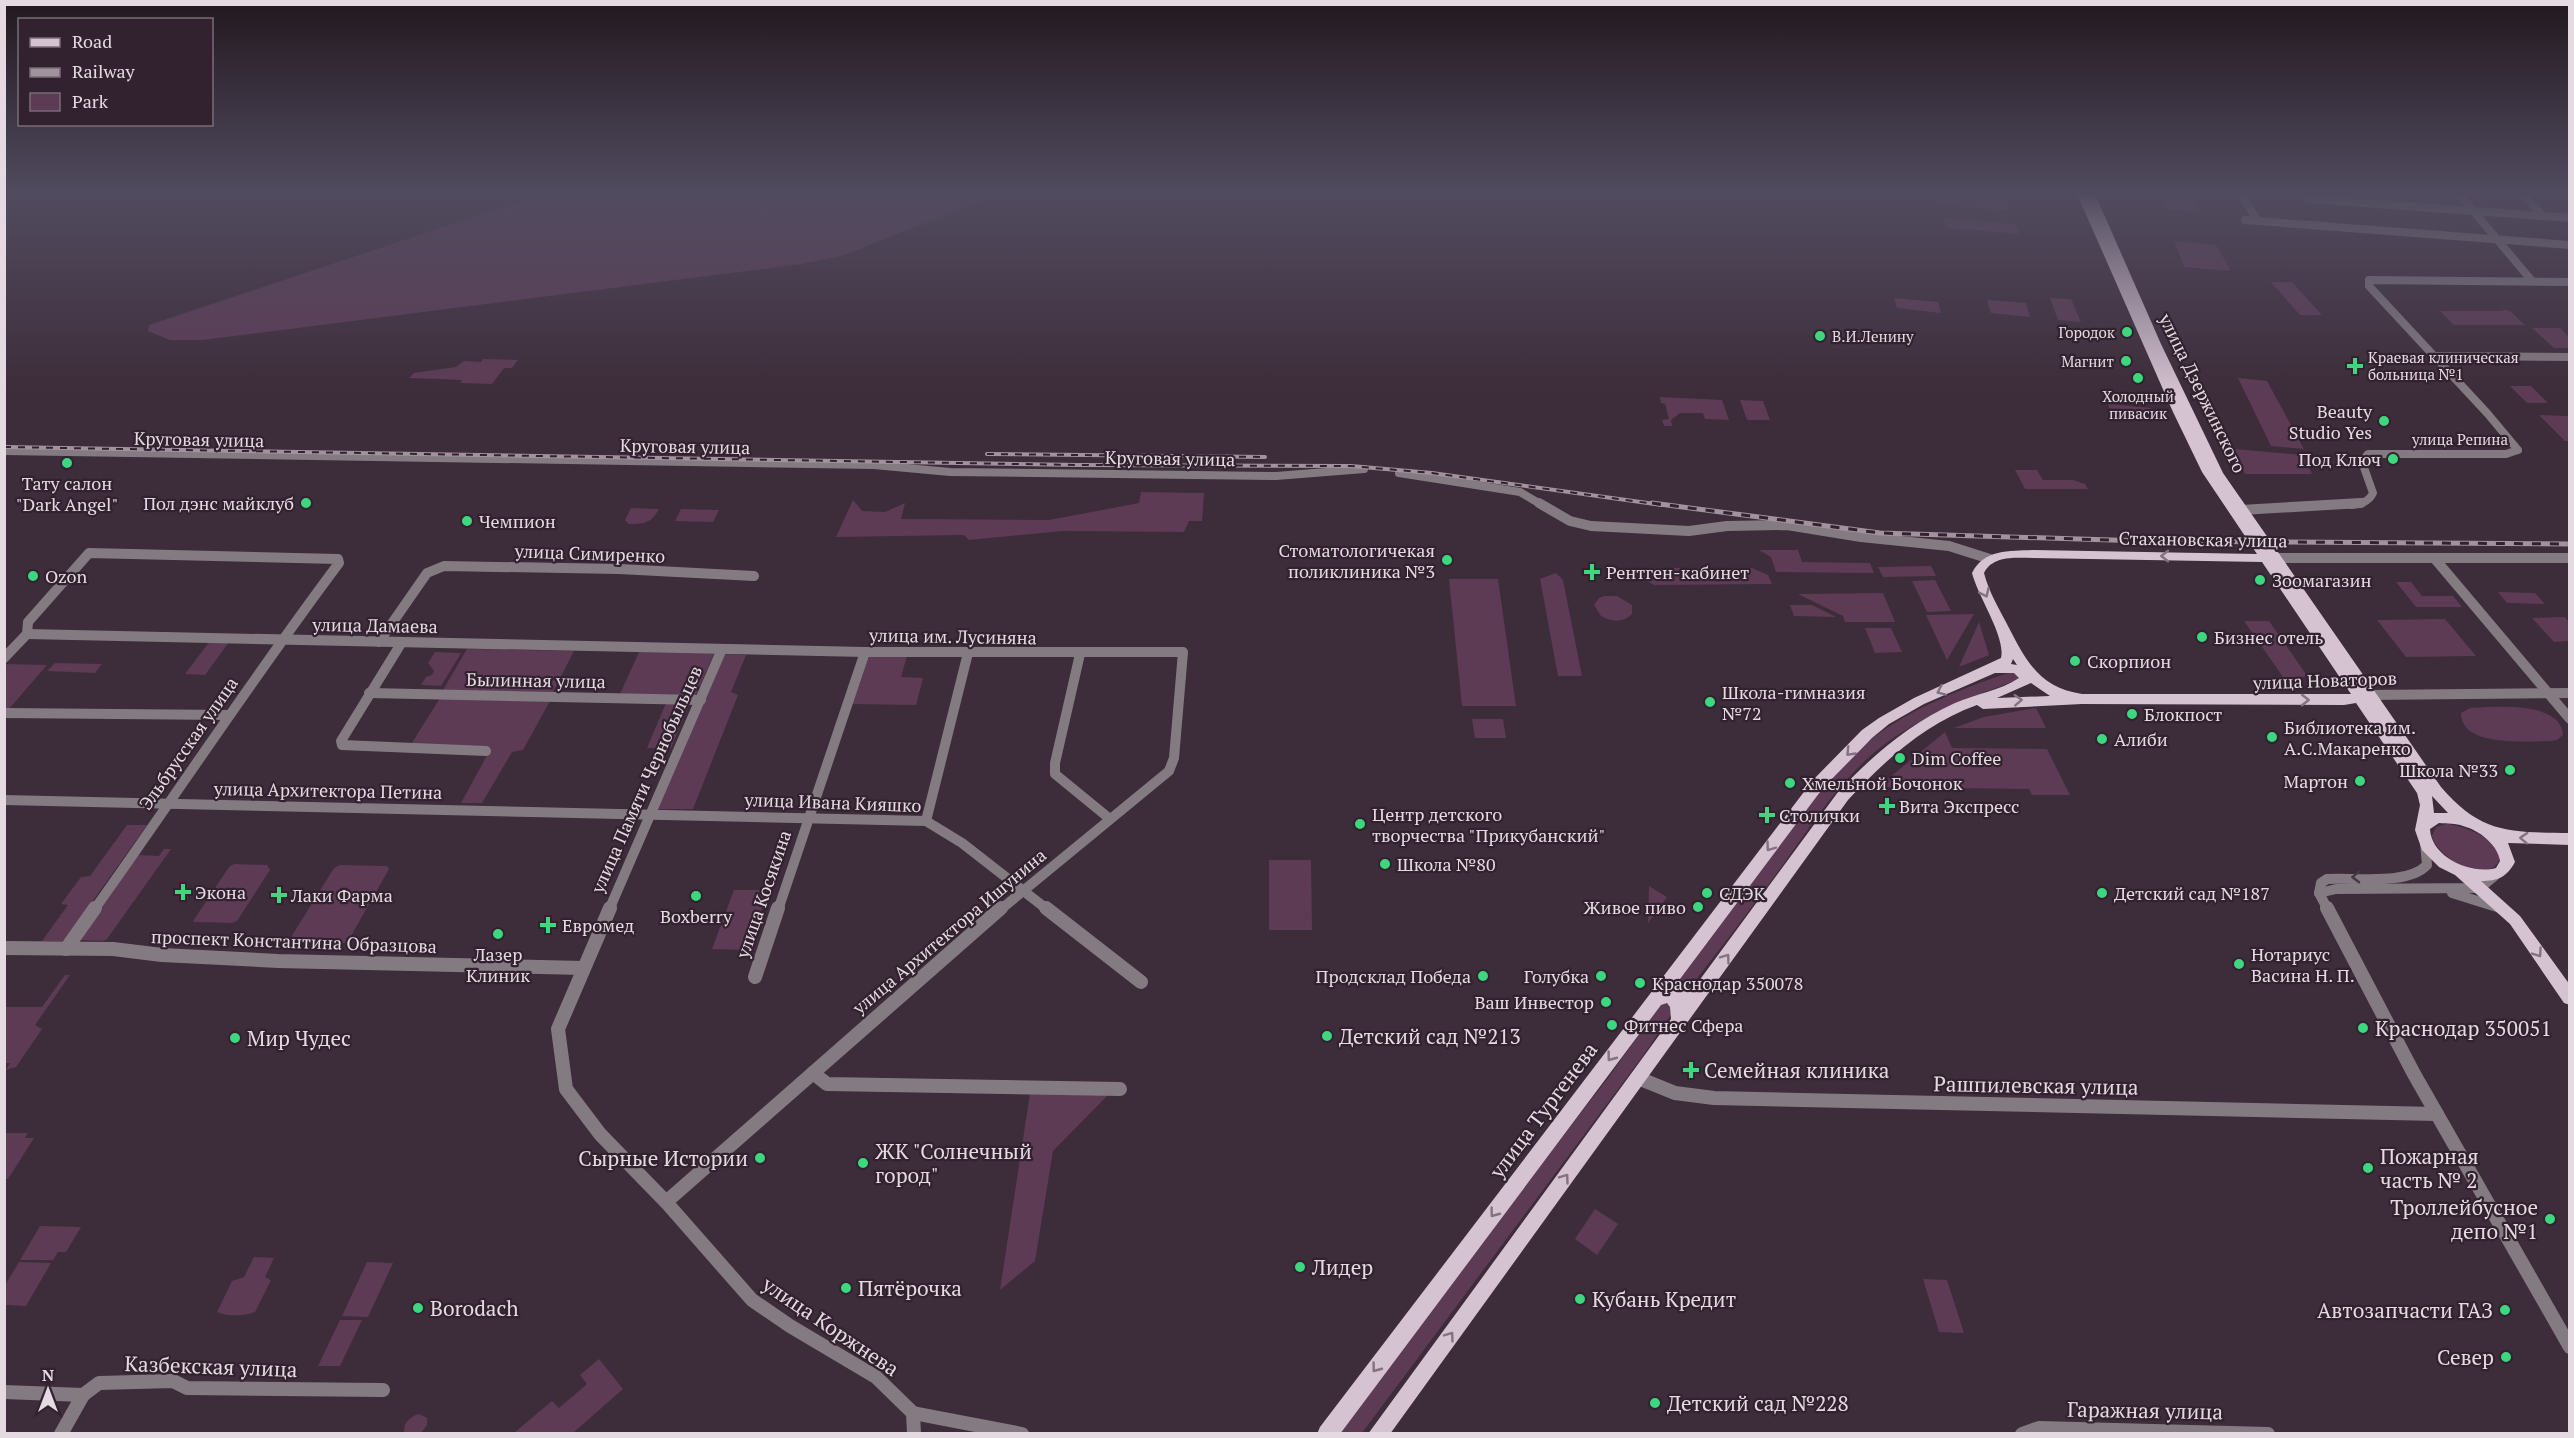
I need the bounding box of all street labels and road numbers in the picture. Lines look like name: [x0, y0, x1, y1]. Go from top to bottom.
street label: улица Дзержинского: [2154, 308, 2252, 477]
street label: Круговая улица: [134, 426, 264, 452]
street label: улица Репина: [2411, 429, 2508, 449]
street label: Круговая улица: [620, 433, 750, 459]
street label: Круговая улица: [1105, 445, 1235, 471]
street label: Стахановская улица: [2118, 526, 2288, 552]
street label: улица Симиренко: [513, 538, 666, 568]
street label: улица Дамаева: [311, 612, 438, 638]
street label: улица им. Лусиняна: [868, 623, 1037, 649]
street label: улица Памяти Чернобыльцев: [585, 662, 707, 897]
street label: улица Новаторов: [2252, 665, 2397, 695]
street label: Былинная улица: [466, 667, 606, 693]
street label: Эльбрусская улица: [133, 672, 243, 814]
street label: улица Архитектора Петина: [213, 776, 442, 804]
street label: улица Ивана Кияшко: [743, 787, 922, 817]
street label: улица Косякина: [730, 827, 796, 962]
street label: улица Архитектора Ишунина: [846, 843, 1051, 1020]
street label: проспект Константина Образцова: [151, 924, 437, 958]
street label: улица Тургенева: [1482, 1036, 1604, 1184]
street label: Рашпилевская улица: [1933, 1069, 2139, 1101]
street label: улица Коржнева: [756, 1269, 905, 1382]
street label: Казбекская улица: [124, 1349, 298, 1383]
street label: Гаражная улица: [2067, 1395, 2224, 1425]

